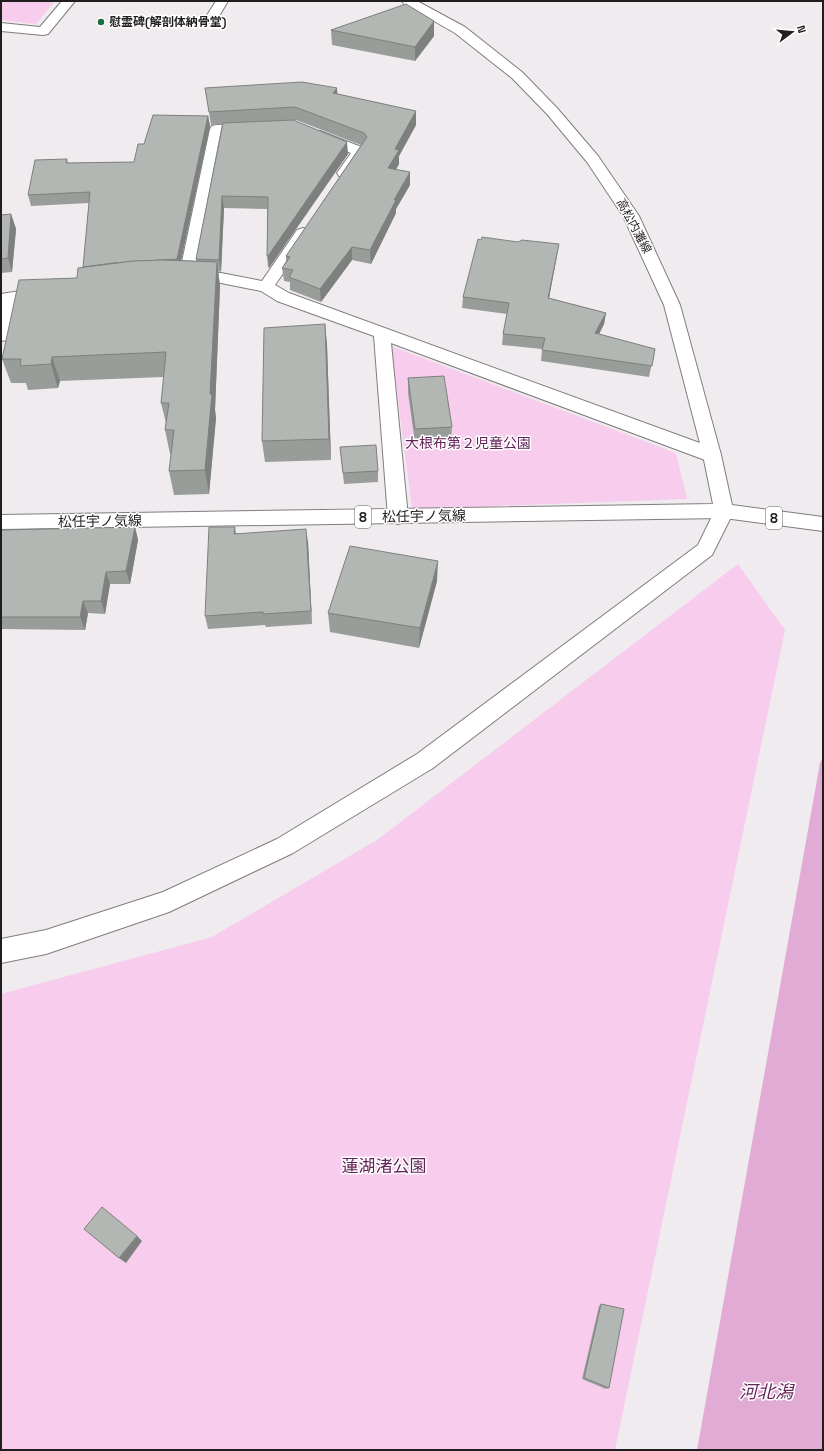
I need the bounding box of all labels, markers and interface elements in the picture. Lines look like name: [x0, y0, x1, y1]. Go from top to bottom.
north arrow: [772, 12, 812, 52]
place label: 慰霊碑(解剖体納骨堂): [109, 14, 227, 30]
marker: 慰霊碑(解剖体納骨堂): [96, 17, 106, 27]
text: N: [794, 24, 809, 35]
street label: 高松内灘線: [613, 196, 655, 256]
park label: 大根布第２児童公園: [405, 434, 531, 452]
road number: 8: [355, 506, 371, 528]
street label: 松任宇ノ気線: [382, 506, 466, 526]
road number: 8: [766, 507, 782, 529]
street label: 松任宇ノ気線: [58, 511, 142, 531]
park label: 蓮湖渚公園: [342, 1155, 427, 1177]
water label: 河北潟: [739, 1380, 795, 1403]

